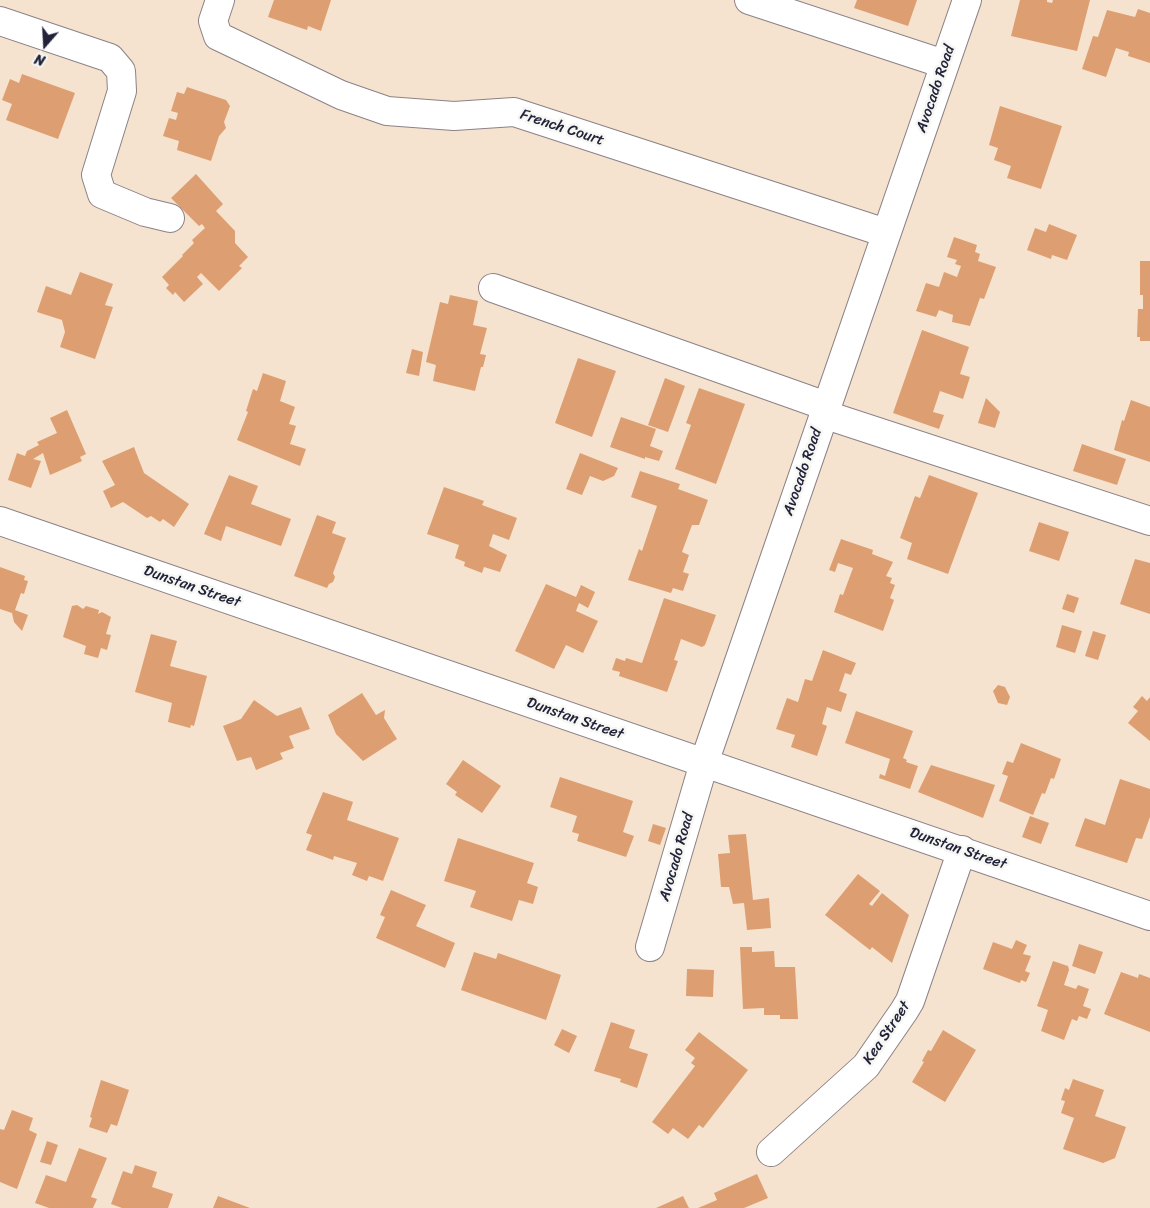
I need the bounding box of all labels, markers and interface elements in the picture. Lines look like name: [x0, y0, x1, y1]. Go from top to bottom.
north arrow: [20, 20, 70, 70]
street label: Avocado Road: [913, 43, 959, 135]
text: N: [31, 46, 49, 73]
street label: French Court: [518, 106, 606, 150]
street label: Avocado Road: [780, 426, 826, 518]
street label: Dunstan Street: [141, 562, 243, 612]
street label: Dunstan Street: [524, 694, 626, 744]
street label: Avocado Road: [656, 811, 698, 903]
street label: Dunstan Street: [907, 824, 1009, 874]
street label: Kea Street: [859, 998, 915, 1068]

